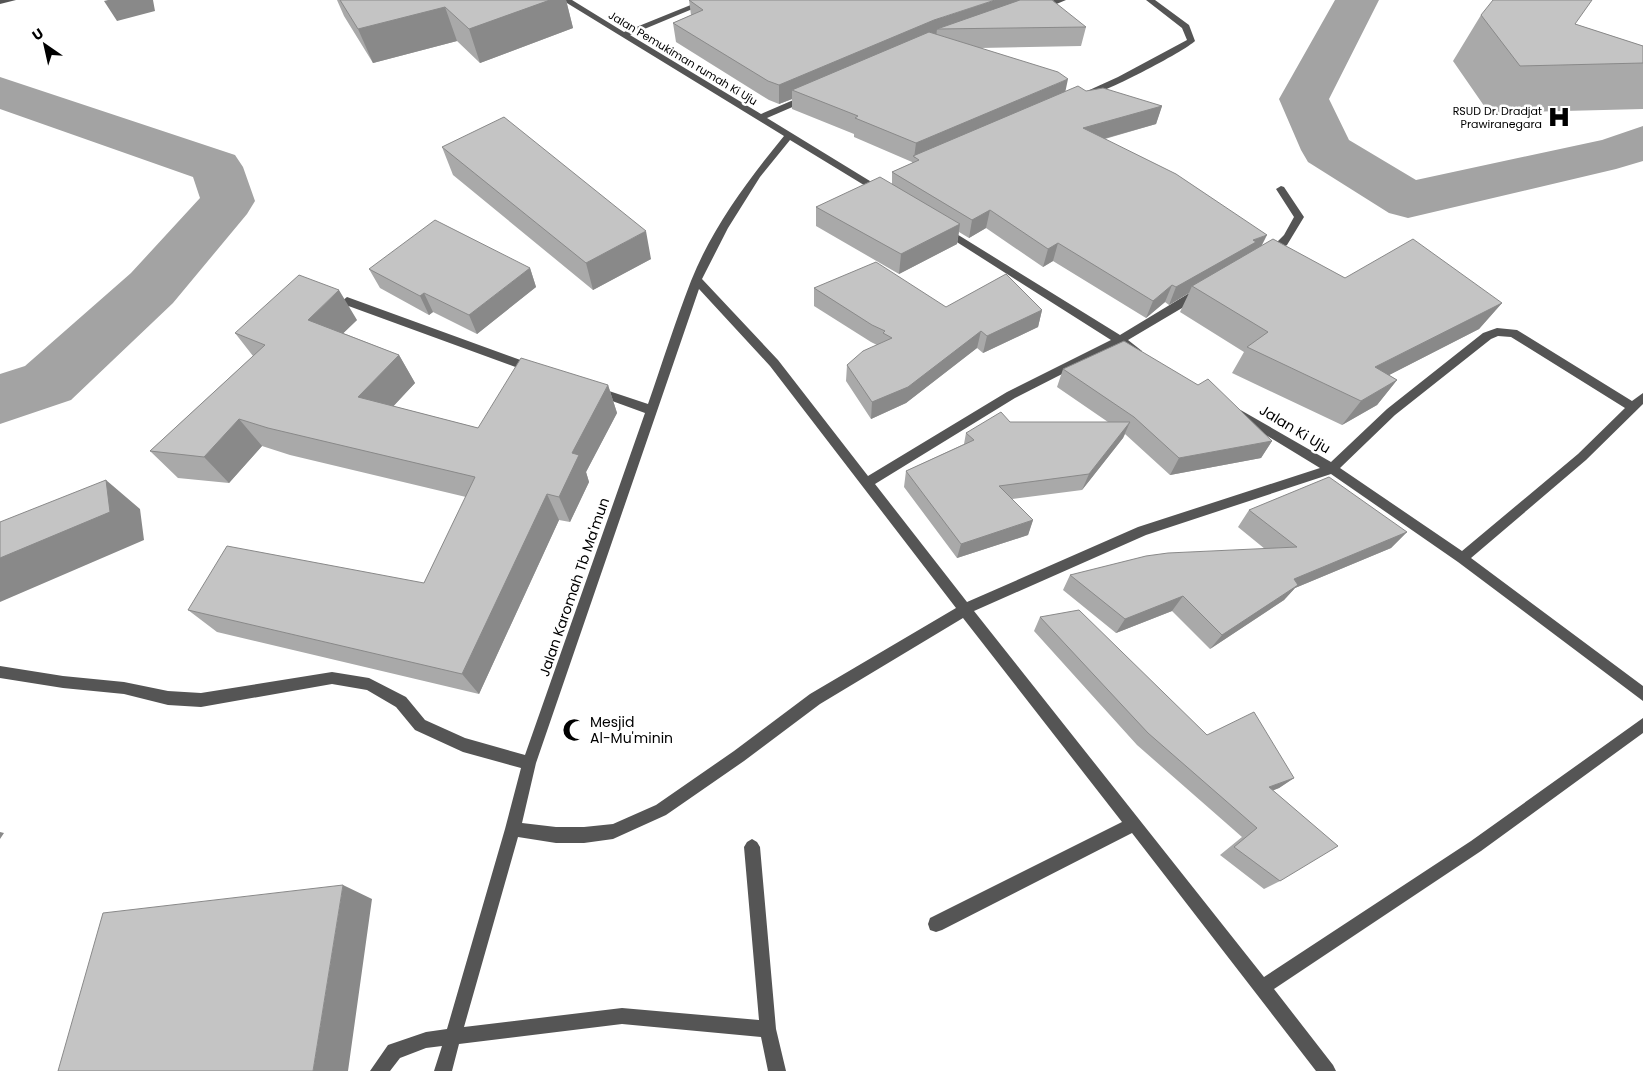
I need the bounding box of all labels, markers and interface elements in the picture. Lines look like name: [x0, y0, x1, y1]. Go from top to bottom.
street label: Jalan Pemukiman rumah Ki Uju: [605, 7, 761, 109]
north arrow: [20, 20, 70, 70]
text: U: [28, 23, 48, 45]
place label: RSUD Dr. Dradjat Prawiranegara: [1453, 103, 1542, 132]
hospital icon: RSUD Dr. Dradjat Prawiranegara: [1546, 104, 1572, 130]
street label: Jalan Ki Uju: [1256, 400, 1334, 458]
street label: Jalan Karomah Tb Ma'mun: [534, 495, 614, 679]
place label: Mesjid Al-Mu'minin: [590, 712, 673, 748]
mosque icon: Mesjid Al-Mu'minin: [561, 717, 587, 743]

